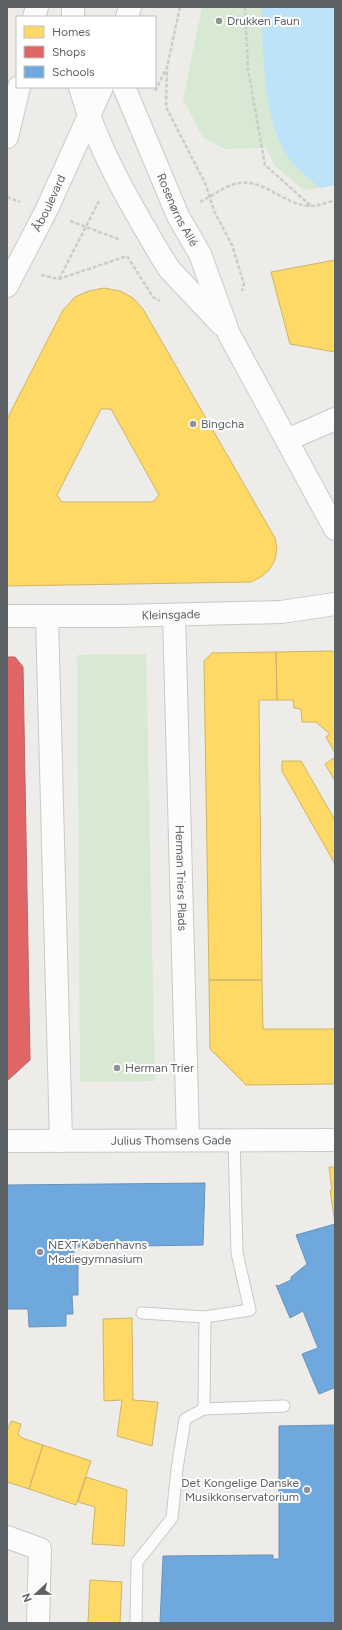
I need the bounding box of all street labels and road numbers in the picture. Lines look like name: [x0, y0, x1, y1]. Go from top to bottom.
street label: Rosenørns Allé: [154, 171, 201, 249]
street label: Åboulevard: [30, 172, 68, 234]
street label: Kleinsgade: [142, 607, 201, 622]
street label: Herman Triers Plads: [173, 825, 189, 932]
street label: Julius Thomsens Gade: [111, 1133, 232, 1148]

